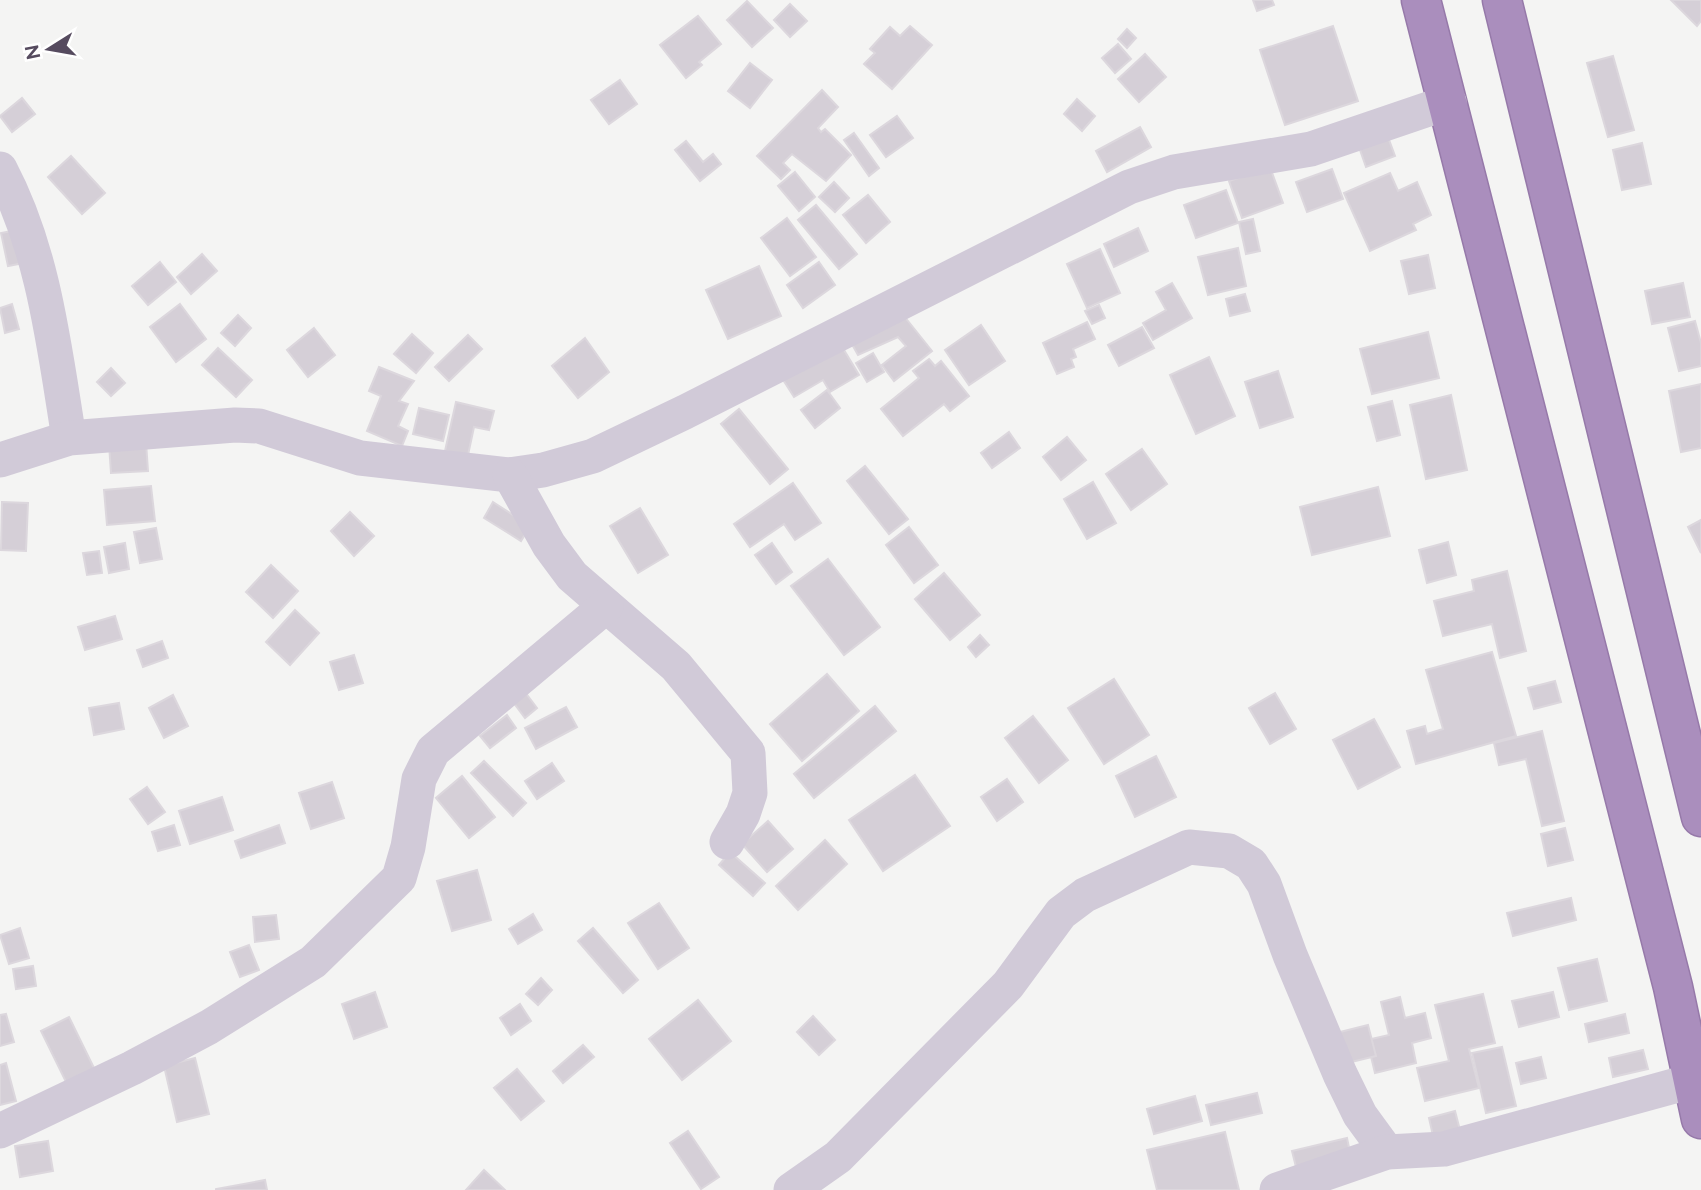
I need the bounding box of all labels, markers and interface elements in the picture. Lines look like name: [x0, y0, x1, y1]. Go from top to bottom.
north arrow: [14, 14, 84, 84]
text: N: [20, 43, 44, 61]

